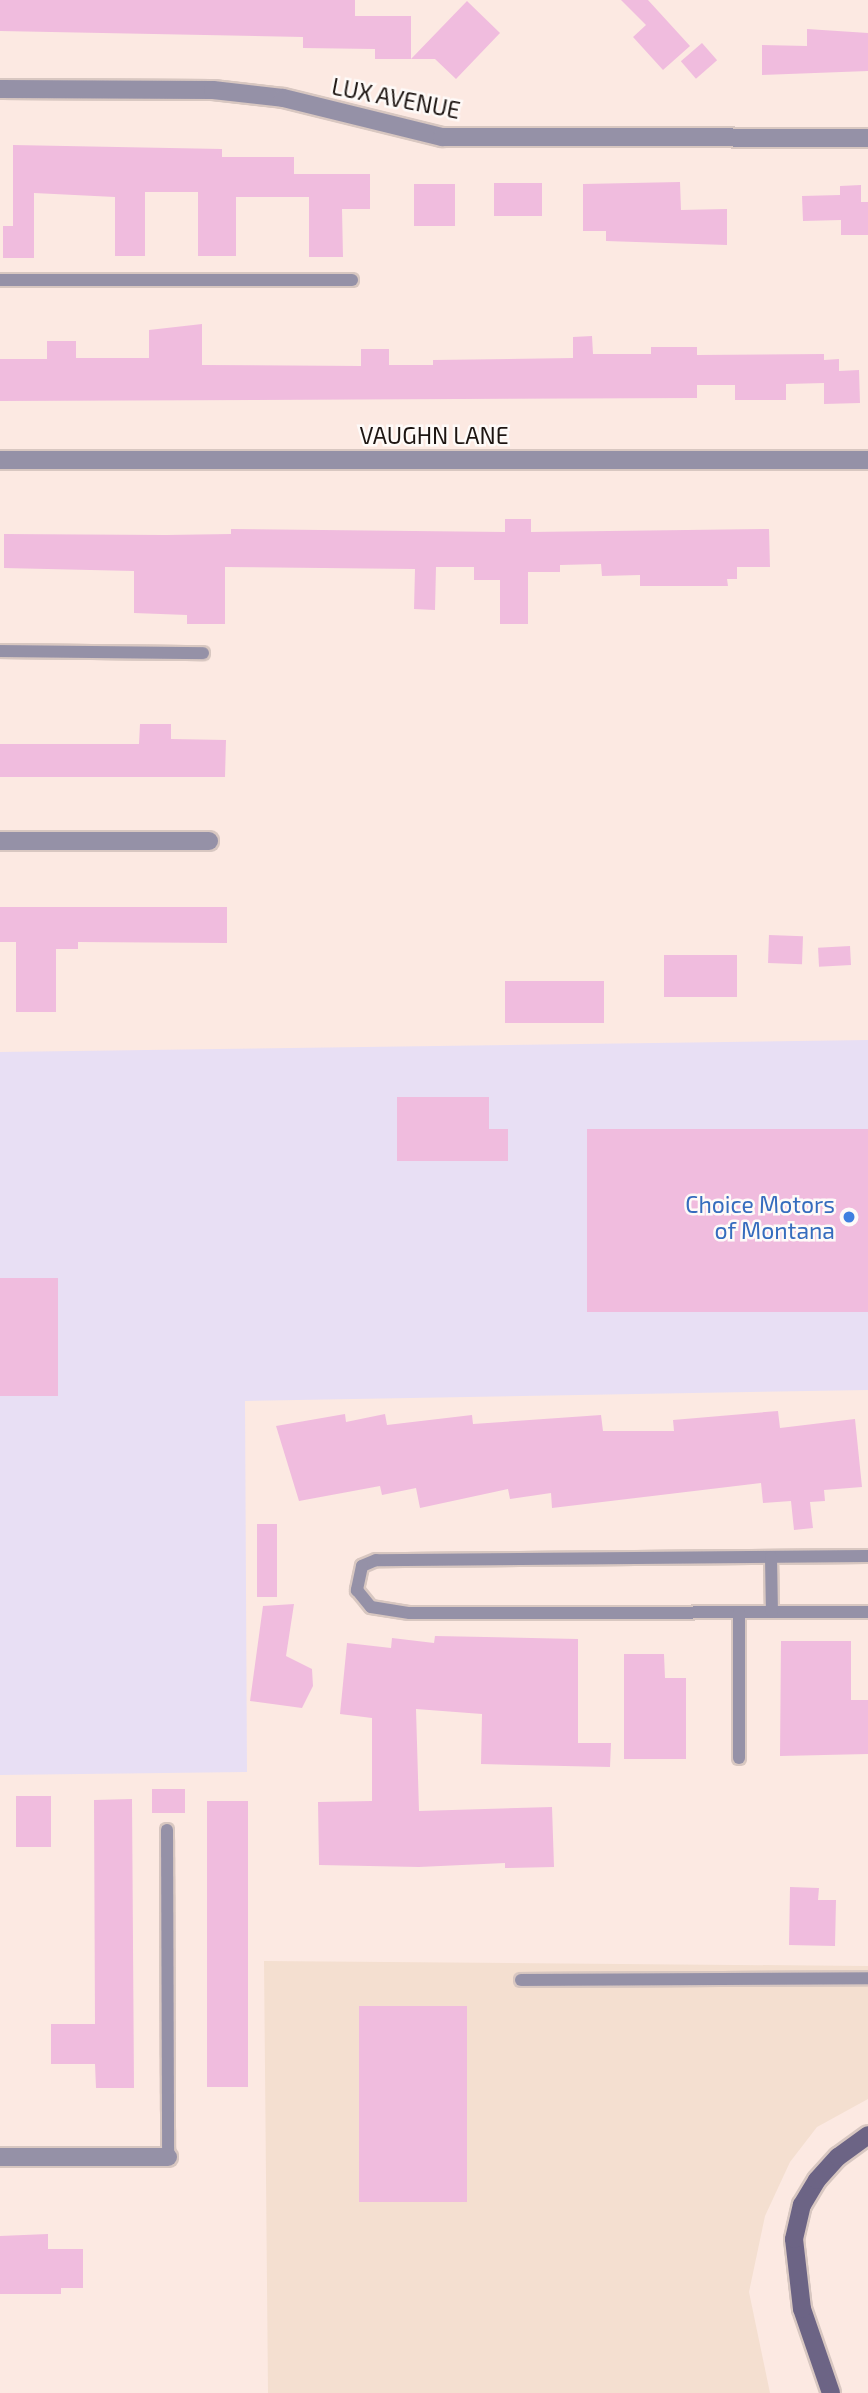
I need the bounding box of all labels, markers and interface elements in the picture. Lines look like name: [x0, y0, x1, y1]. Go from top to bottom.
street label: LUX AVENUE: [329, 72, 463, 124]
street label: VAUGHN LANE: [359, 421, 509, 449]
place label: Choice Motors of Montana: [685, 1190, 835, 1244]
marker: Choice Motors of Montana: [841, 1209, 857, 1225]

